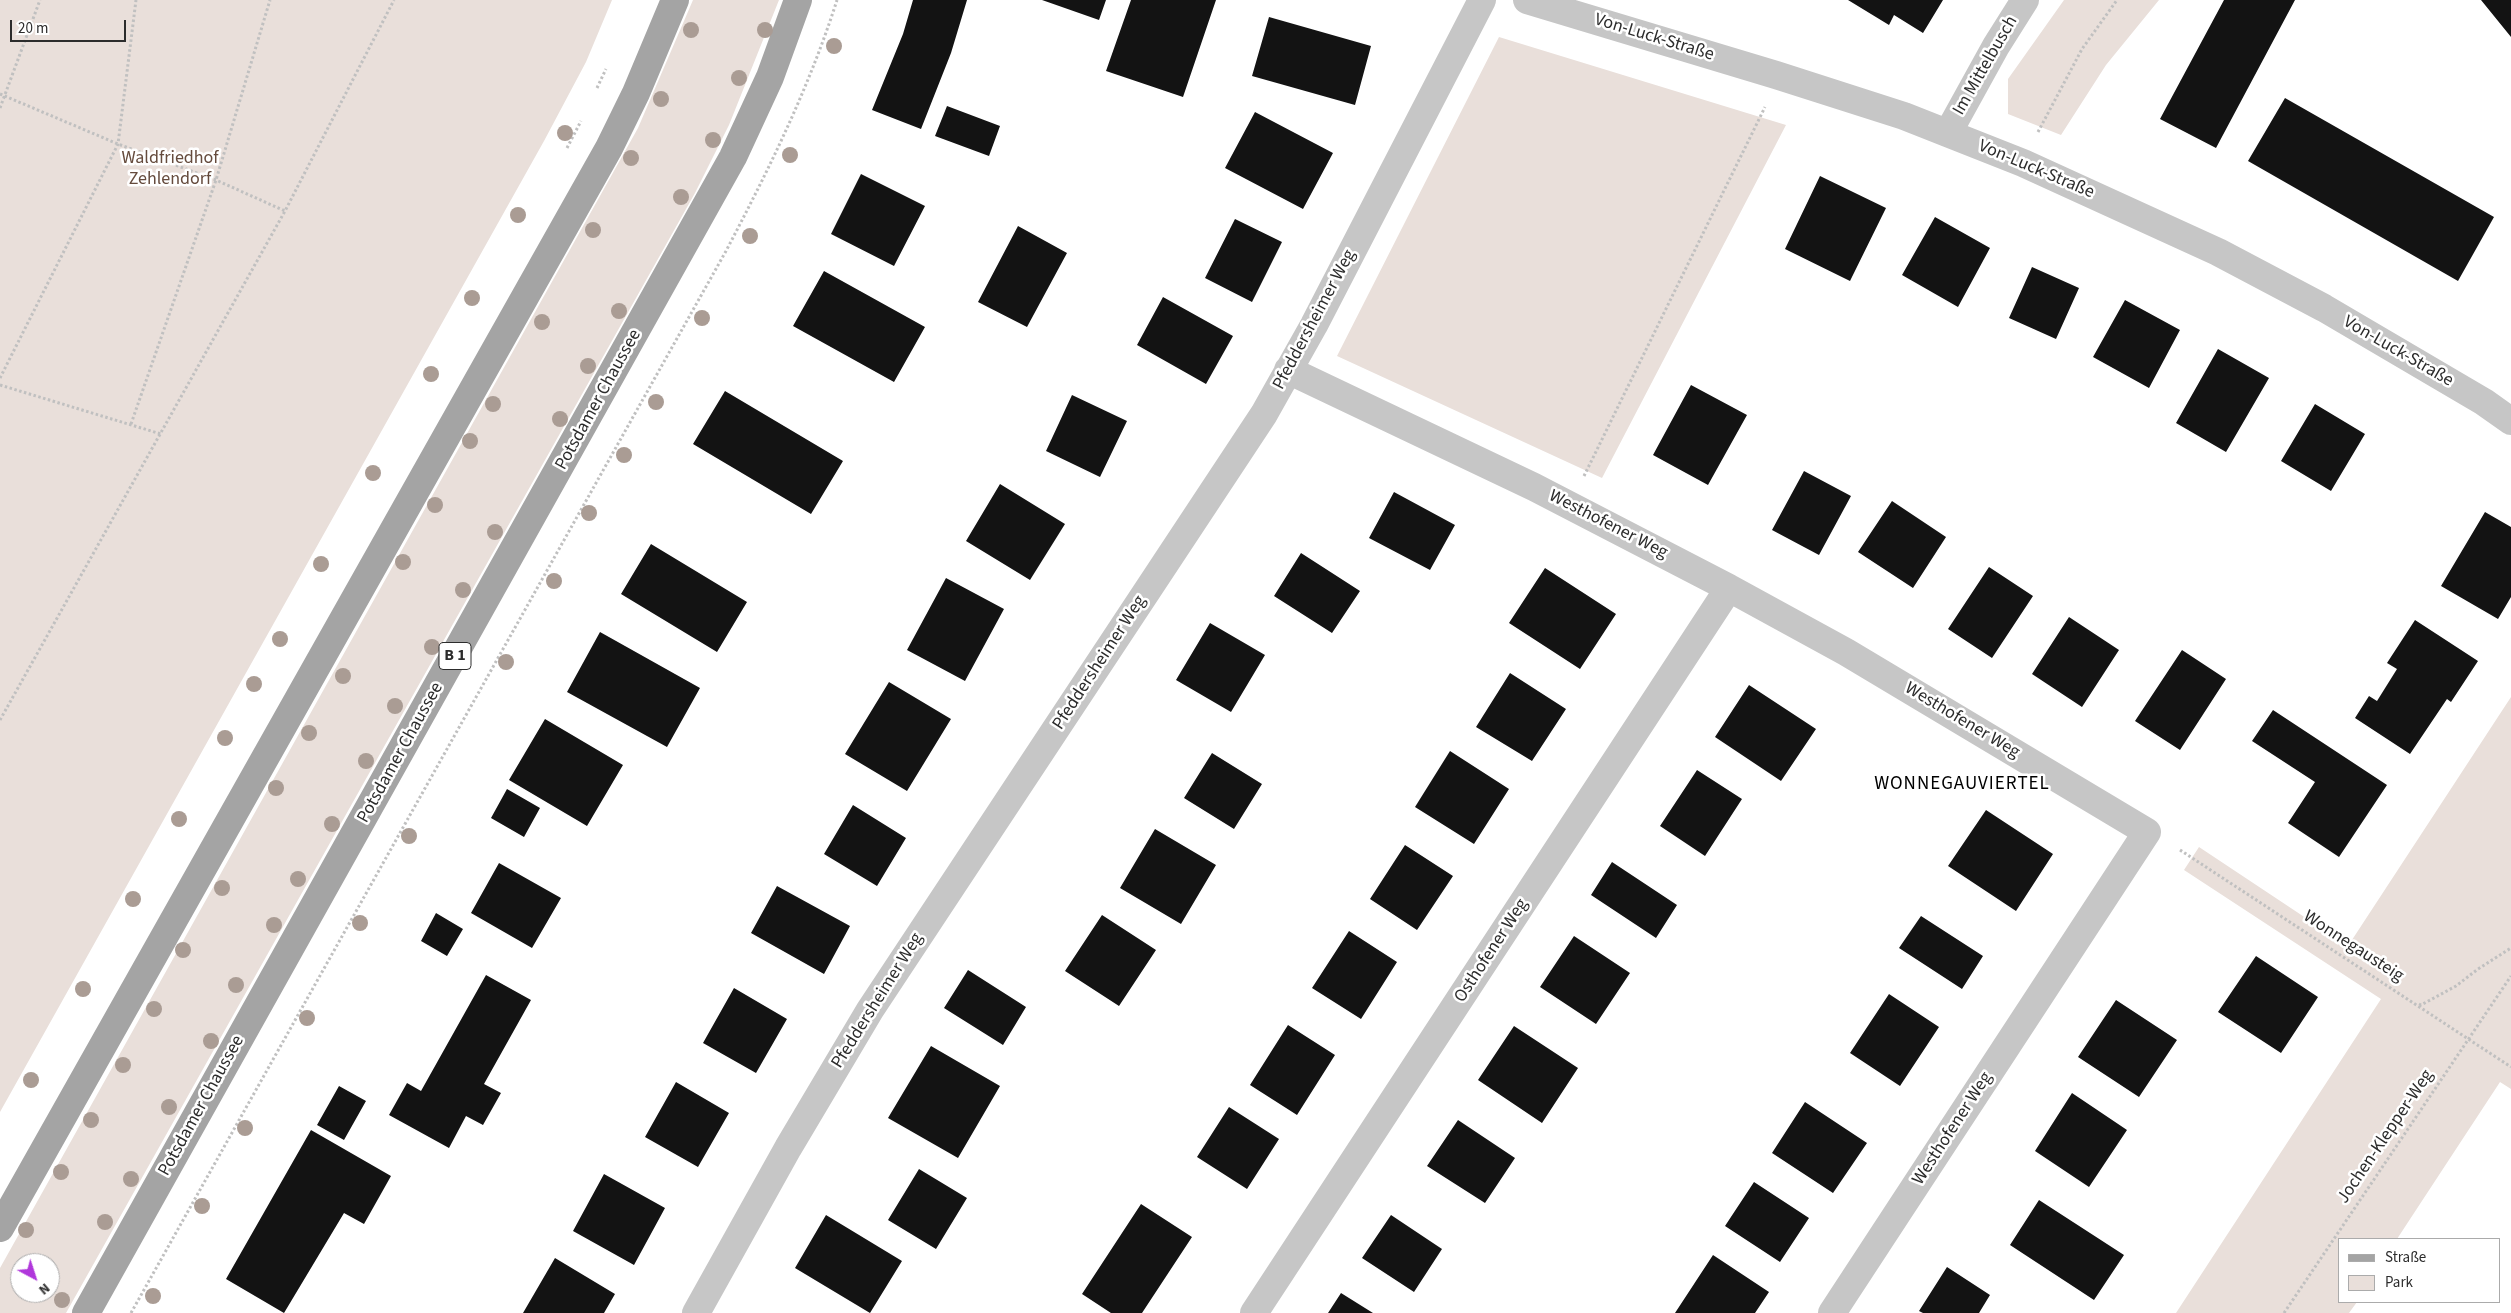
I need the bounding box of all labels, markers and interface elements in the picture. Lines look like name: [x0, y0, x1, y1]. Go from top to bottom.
scale bar: [12, 10, 129, 42]
street label: Von-Luck-Straße: [1592, 10, 1716, 66]
street label: Im Mittelbusch: [1949, 12, 2023, 120]
text: 20 m: [18, 18, 48, 39]
street label: Von-Luck-Straße: [1975, 136, 2097, 204]
park label: Waldfriedhof Zehlendorf: [121, 148, 219, 190]
street label: Pfeddersheimer Weg: [1269, 246, 1361, 394]
street label: Von-Luck-Straße: [2339, 312, 2457, 392]
street label: Potsdamer Chaussee: [551, 326, 647, 474]
street label: Westhofener Weg: [1545, 486, 1671, 564]
street label: Pfeddersheimer Weg: [1049, 592, 1151, 734]
road number: B 1: [439, 642, 471, 669]
street label: Westhofener Weg: [1901, 678, 2023, 764]
street label: Potsdamer Chaussee: [353, 679, 449, 827]
district label: WONNEGAUVIERTEL: [1872, 774, 2052, 796]
street label: Osthofener Weg: [1450, 895, 1534, 1007]
street label: Wonnegausteig: [2299, 907, 2407, 987]
street label: Pfeddersheimer Weg: [828, 929, 928, 1073]
street label: Potsdamer Chaussee: [154, 1032, 250, 1180]
street label: Jochen-Klepper-Weg: [2333, 1066, 2439, 1208]
street label: Westhofener Weg: [1908, 1068, 1998, 1190]
legend: [2338, 1238, 2501, 1303]
text: Straße: [2385, 1247, 2426, 1268]
north arrow: [10, 1253, 60, 1303]
text: Park: [2385, 1272, 2413, 1293]
text: N: [34, 1278, 54, 1299]

